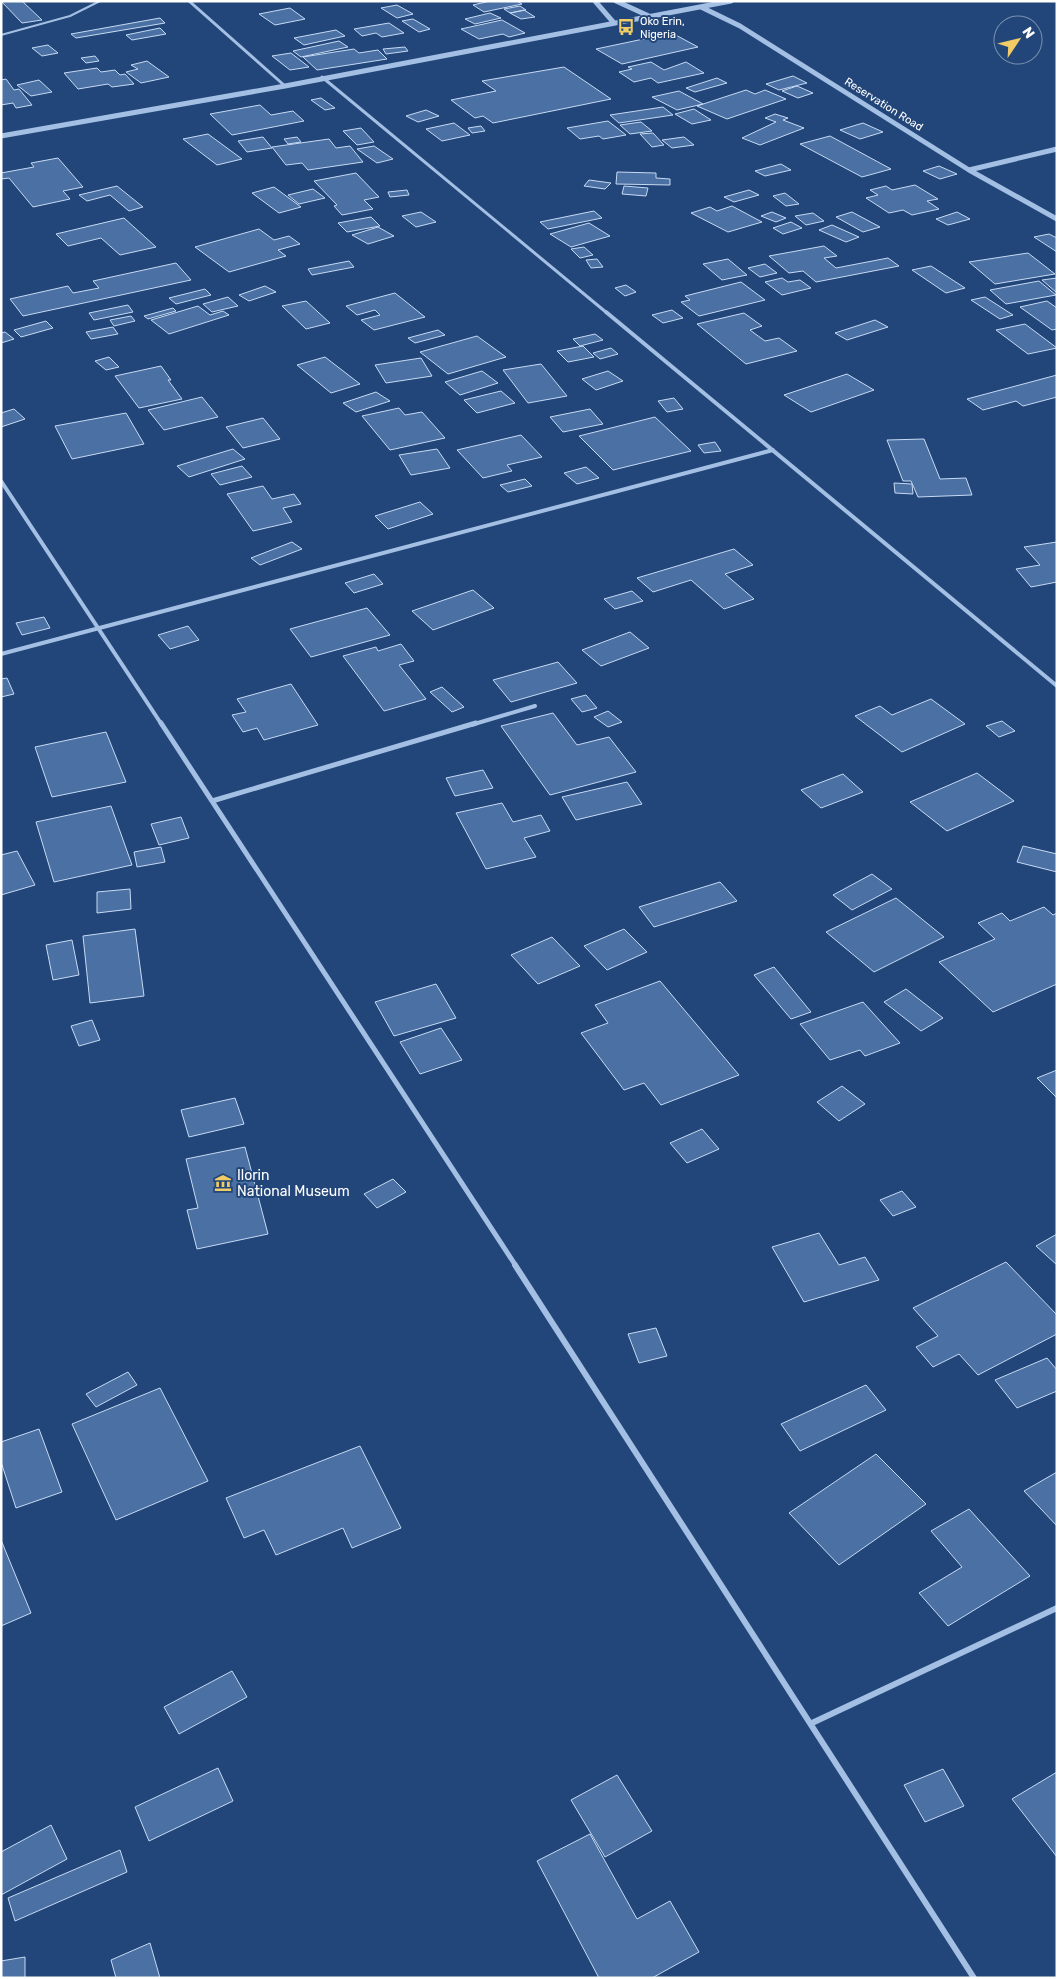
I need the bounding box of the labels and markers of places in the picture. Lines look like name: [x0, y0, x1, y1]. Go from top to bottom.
place label: Oko Erin, Nigeria: [640, 15, 685, 41]
bus stop icon: Oko Erin, Nigeria: [616, 17, 636, 37]
place label: Ilorin National Museum: [237, 1167, 350, 1200]
museum icon: Ilorin National Museum: [213, 1173, 233, 1193]

